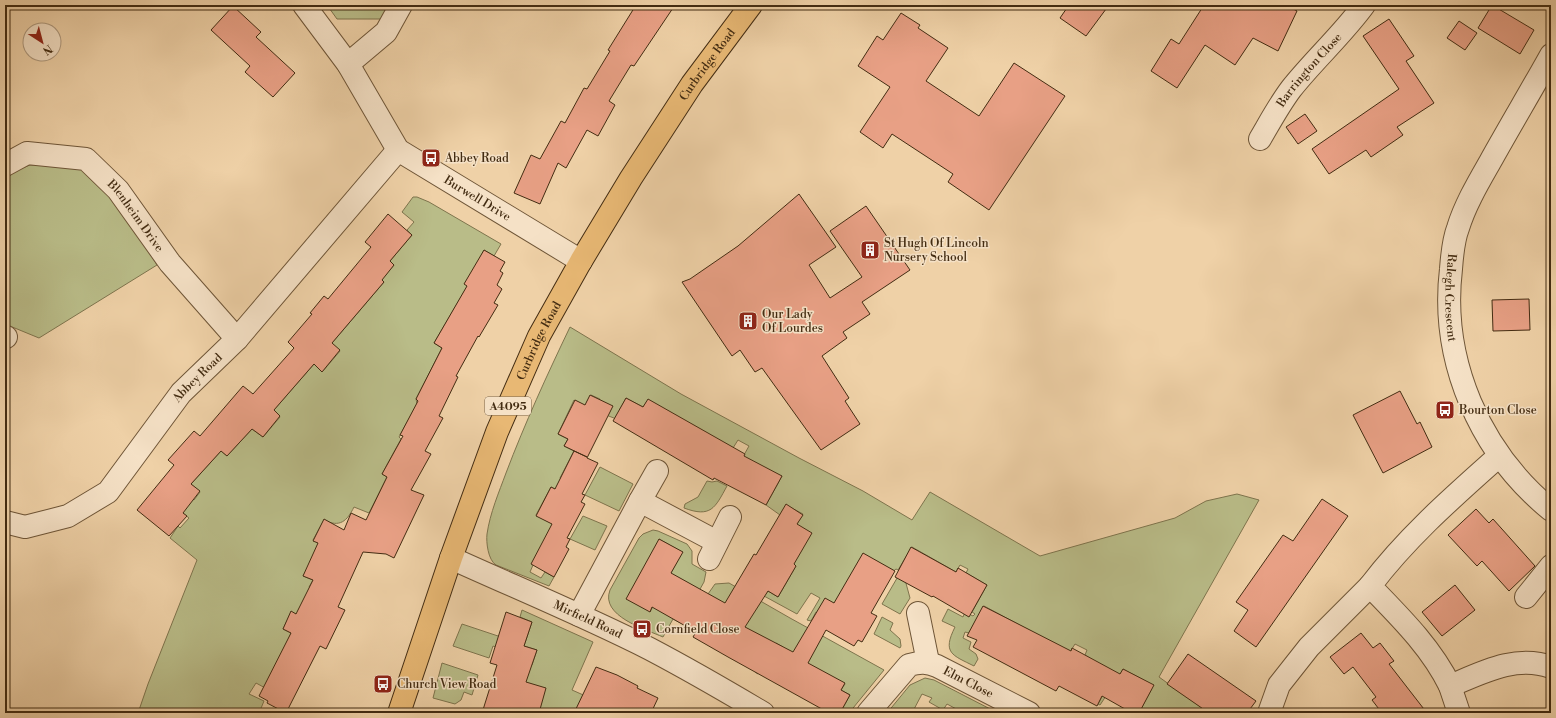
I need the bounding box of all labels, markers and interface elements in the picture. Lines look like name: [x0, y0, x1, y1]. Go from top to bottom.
north arrow: [22, 22, 62, 62]
street label: Curbridge Road: [676, 26, 739, 104]
street label: Barrington Close: [1273, 30, 1345, 111]
text: N: [39, 41, 55, 58]
bus stop icon: Abbey Road: [420, 147, 442, 169]
place label: Abbey Road: [444, 151, 509, 166]
street label: Burwell Drive: [440, 172, 513, 225]
street label: Blenheim Drive: [103, 176, 167, 255]
place label: St Hugh Of Lincoln Nursery School: [884, 236, 989, 265]
building icon: St Hugh Of Lincoln Nursery School: [859, 239, 881, 261]
street label: Ralegh Crescent: [1441, 253, 1460, 344]
street label: Curbridge Road: [514, 299, 565, 383]
place label: Our Lady Of Lourdes: [762, 307, 823, 336]
building icon: Our Lady Of Lourdes: [737, 310, 759, 332]
street label: Abbey Road: [169, 350, 226, 406]
road number: A4095: [485, 397, 531, 415]
bus stop icon: Bourton Close: [1434, 399, 1456, 421]
place label: Bourton Close: [1458, 403, 1537, 418]
street label: Mirfield Road: [551, 597, 625, 642]
bus stop icon: Cornfield Close: [631, 618, 653, 640]
place label: Cornfield Close: [656, 622, 740, 637]
street label: Elm Close: [940, 663, 996, 702]
bus stop icon: Church View Road: [372, 673, 394, 695]
place label: Church View Road: [397, 677, 496, 692]

